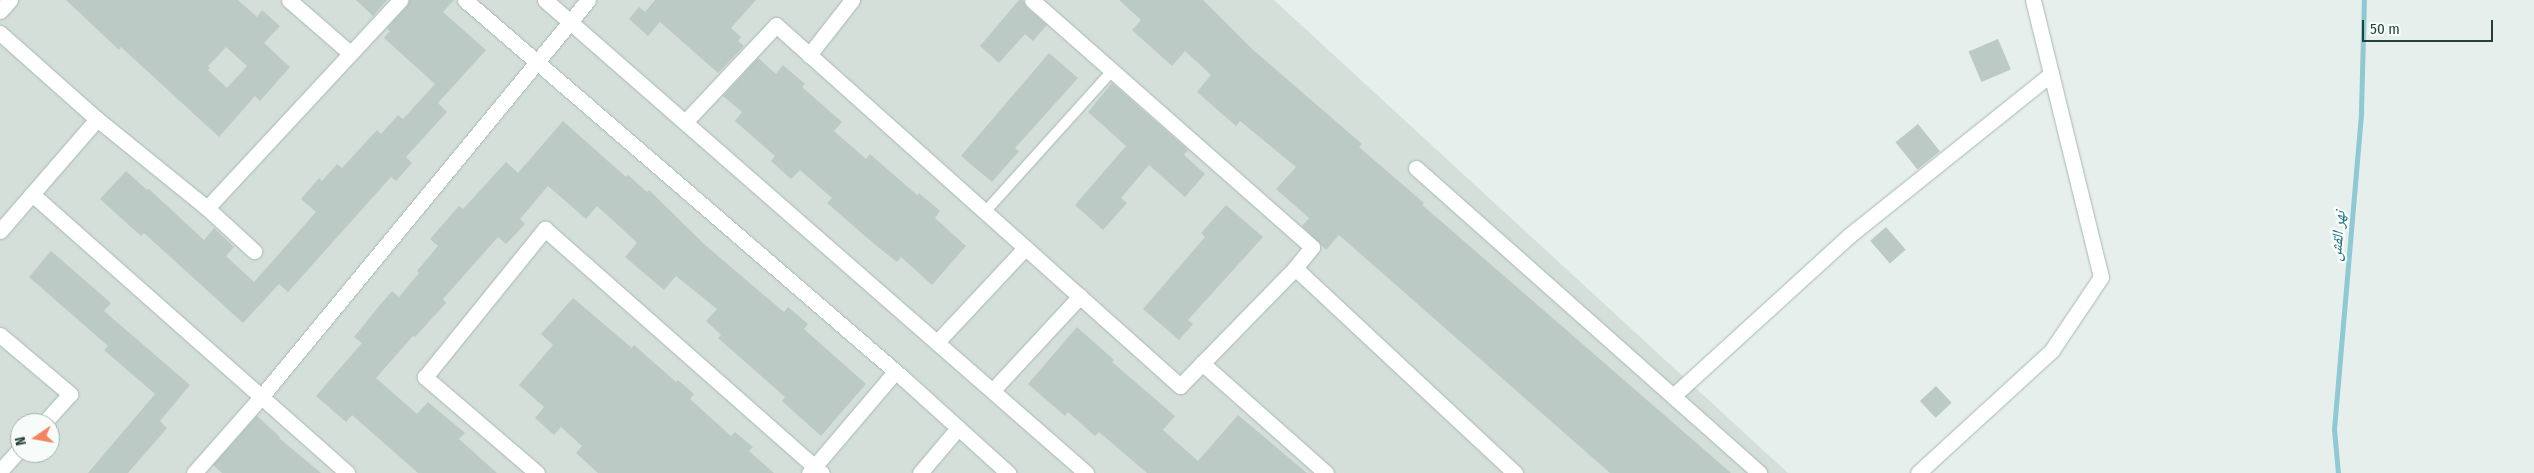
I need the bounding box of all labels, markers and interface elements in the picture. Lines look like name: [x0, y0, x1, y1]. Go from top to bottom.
scale bar: [2364, 10, 2495, 42]
text: 50 m: [2370, 20, 2400, 38]
water label: نهر القش: [2326, 210, 2350, 262]
north arrow: [10, 413, 60, 463]
text: N: [12, 435, 30, 447]

